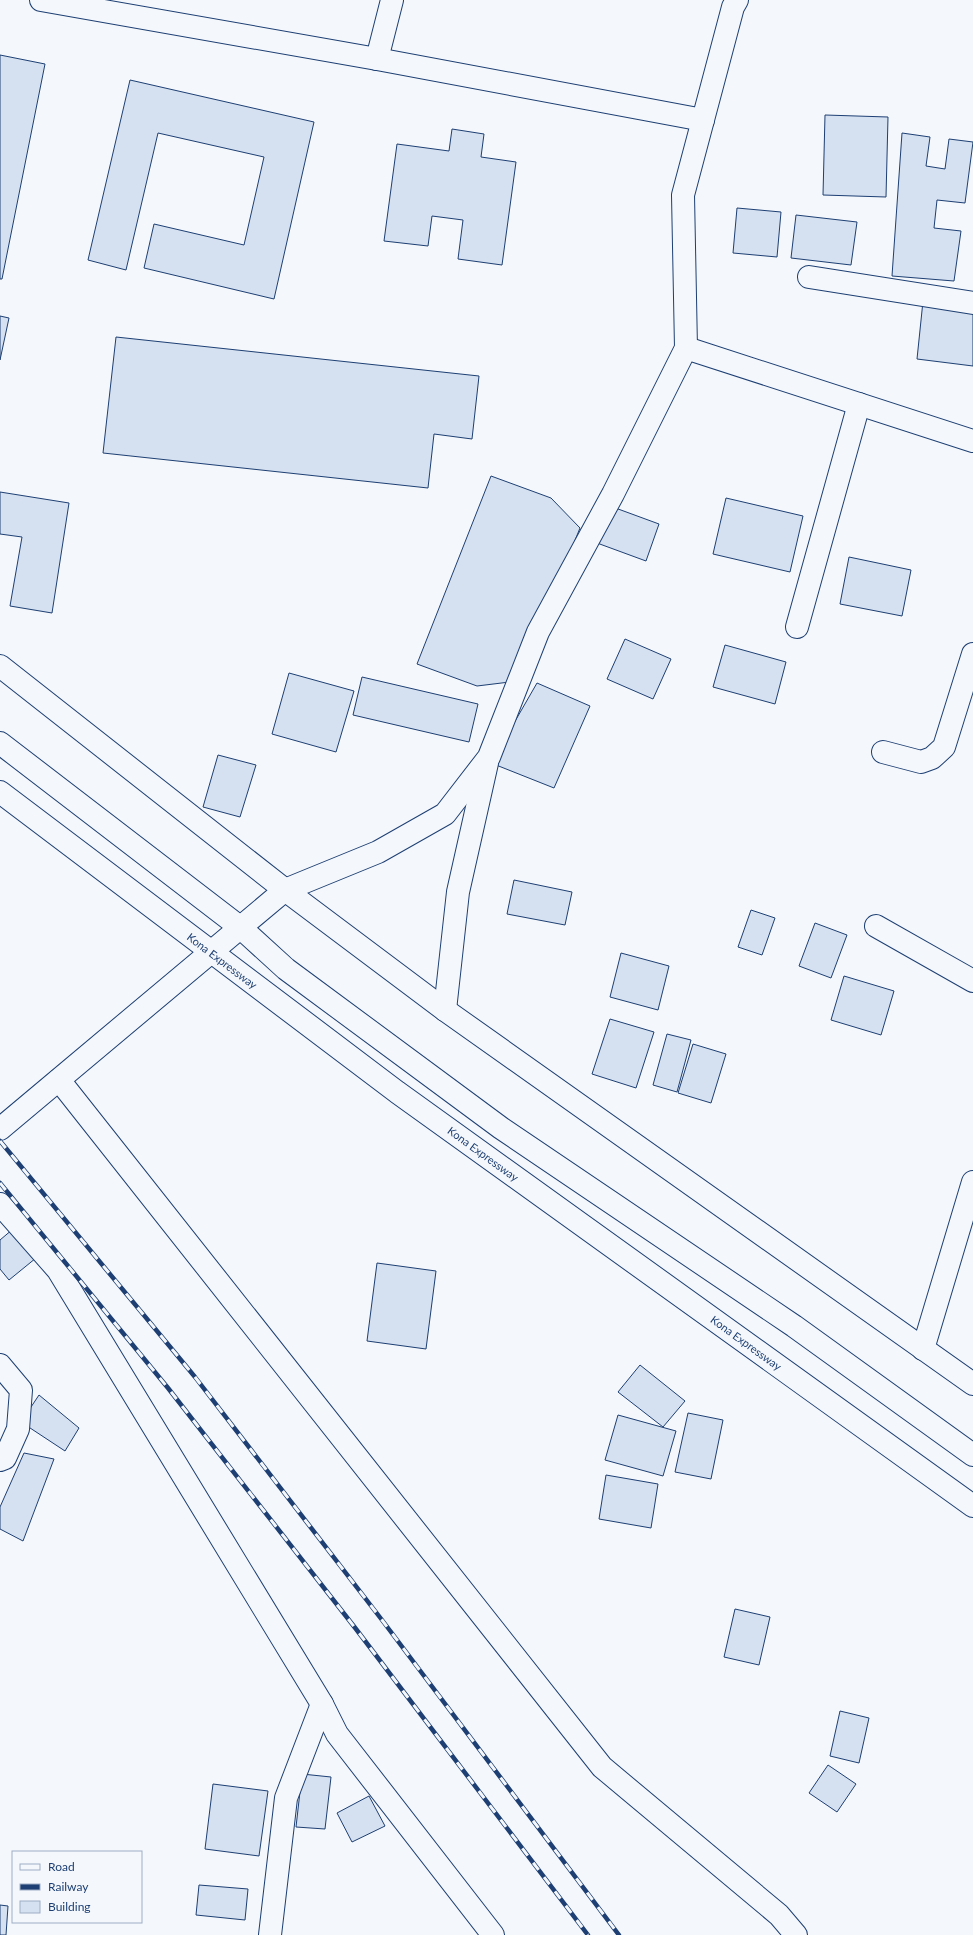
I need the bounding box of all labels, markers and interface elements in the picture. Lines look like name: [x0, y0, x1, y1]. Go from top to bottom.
street label: Kona Expressway: [185, 930, 260, 991]
street label: Kona Expressway: [445, 1124, 521, 1184]
street label: Kona Expressway: [708, 1313, 784, 1373]
legend: [12, 1851, 142, 1923]
text: Road: [48, 1859, 75, 1874]
text: Railway: [48, 1879, 89, 1894]
text: Building: [48, 1899, 91, 1914]

